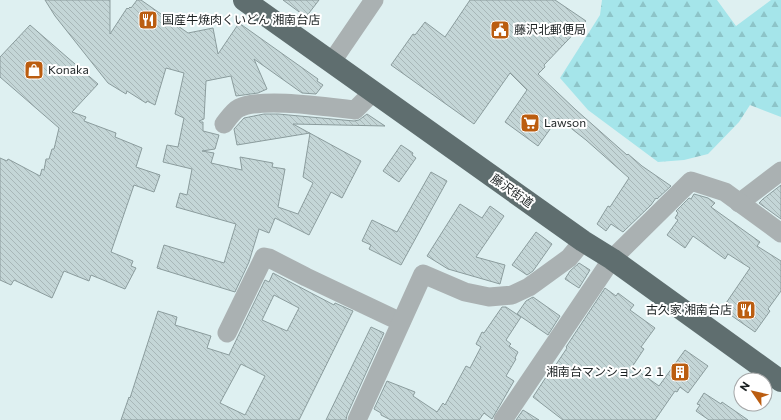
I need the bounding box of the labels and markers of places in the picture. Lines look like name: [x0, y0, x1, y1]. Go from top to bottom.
restaurant icon: 国産牛焼肉くいどん 湘南台店: [137, 9, 159, 31]
place label: 国産牛焼肉くいどん 湘南台店: [162, 12, 320, 26]
public building icon: 藤沢北郵便局: [489, 19, 511, 41]
place label: 藤沢北郵便局: [514, 22, 586, 36]
shop icon: Konaka: [23, 59, 45, 81]
place label: Konaka: [48, 62, 89, 76]
supermarket icon: Lawson: [519, 112, 541, 134]
place label: Lawson: [544, 115, 586, 129]
restaurant icon: 古久家 湘南台店: [735, 299, 757, 321]
place label: 古久家 湘南台店: [646, 302, 732, 316]
building icon: 湘南台マンション２１: [669, 361, 691, 383]
place label: 湘南台マンション２１: [546, 364, 666, 378]

